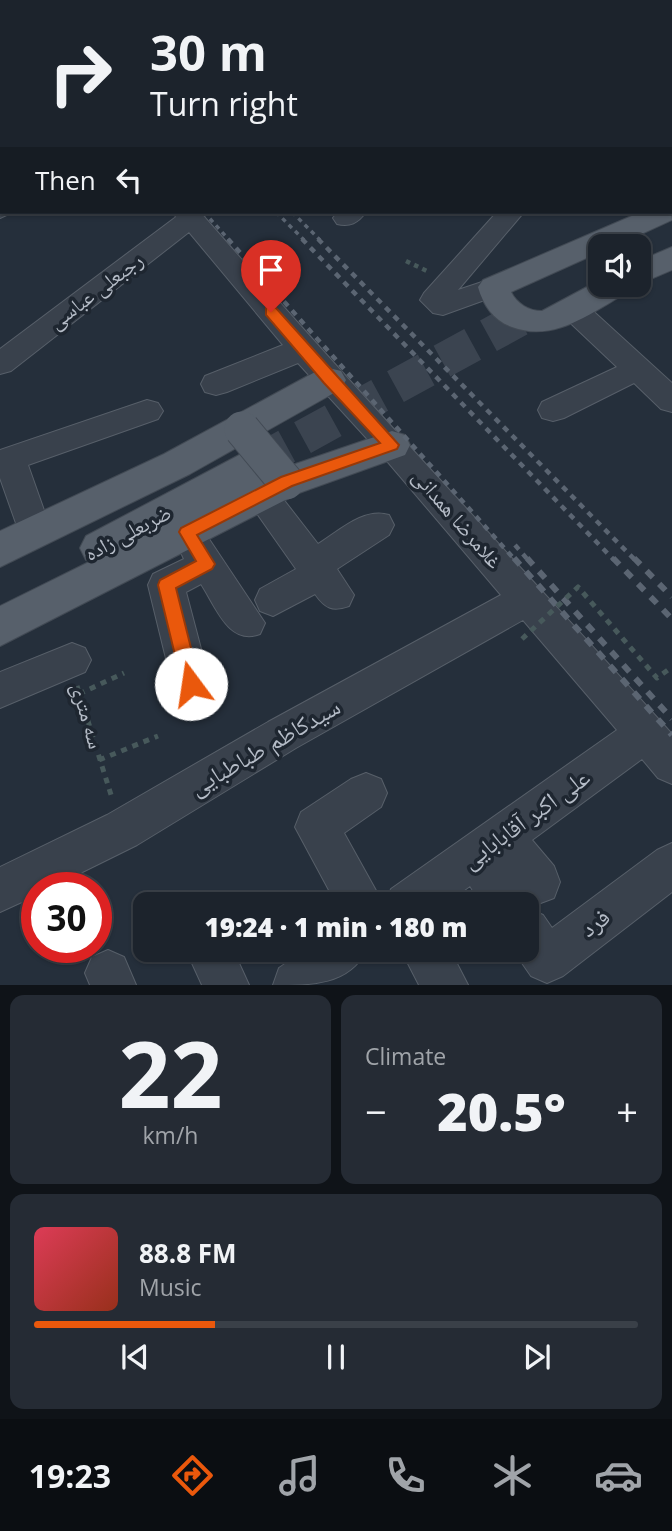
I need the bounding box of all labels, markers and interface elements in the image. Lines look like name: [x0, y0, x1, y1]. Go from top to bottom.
text: 30 m: [150, 19, 267, 85]
icon: right: [35, 28, 126, 119]
text: Turn right: [150, 82, 298, 125]
icon: left: [110, 161, 148, 199]
text: Then: [35, 162, 96, 198]
map controls: [588, 234, 651, 297]
button: sound: [588, 234, 651, 297]
pin: [241, 240, 301, 312]
street label: رجبعلی عباسی: [42, 245, 148, 335]
icon: arrive: [252, 251, 290, 289]
street label: غلامرضا همدانی: [407, 463, 509, 574]
street label: ضربعلی زاده: [79, 497, 176, 567]
position arrow: [154, 647, 228, 721]
street label: سه متری: [65, 679, 111, 752]
street label: سیدکاظم طباطبایی: [183, 689, 346, 803]
street label: علی اکبر آقابابایی: [454, 760, 596, 876]
speed limit sign: 30: [21, 872, 112, 963]
street label: فرد: [572, 900, 616, 944]
text: 19:24 · 1 min · 180 m: [205, 909, 467, 945]
text: 22: [118, 1011, 223, 1135]
text: Climate: [365, 1040, 446, 1072]
text: 20.5°: [437, 1075, 566, 1146]
text: −: [365, 1085, 387, 1137]
text: +: [616, 1085, 638, 1137]
text: km/h: [143, 1119, 198, 1151]
text: 88.8 FM: [139, 1235, 237, 1271]
text: Music: [139, 1271, 202, 1303]
icon: previous: [116, 1338, 154, 1376]
icon: pause: [317, 1338, 355, 1376]
icon: next: [518, 1338, 556, 1376]
icon: directions: [168, 1451, 217, 1500]
icon: music: [275, 1451, 324, 1500]
icon: phone: [381, 1451, 430, 1500]
icon: climate: [488, 1451, 537, 1500]
icon: car: [594, 1451, 643, 1500]
text: 19:23: [29, 1454, 111, 1497]

